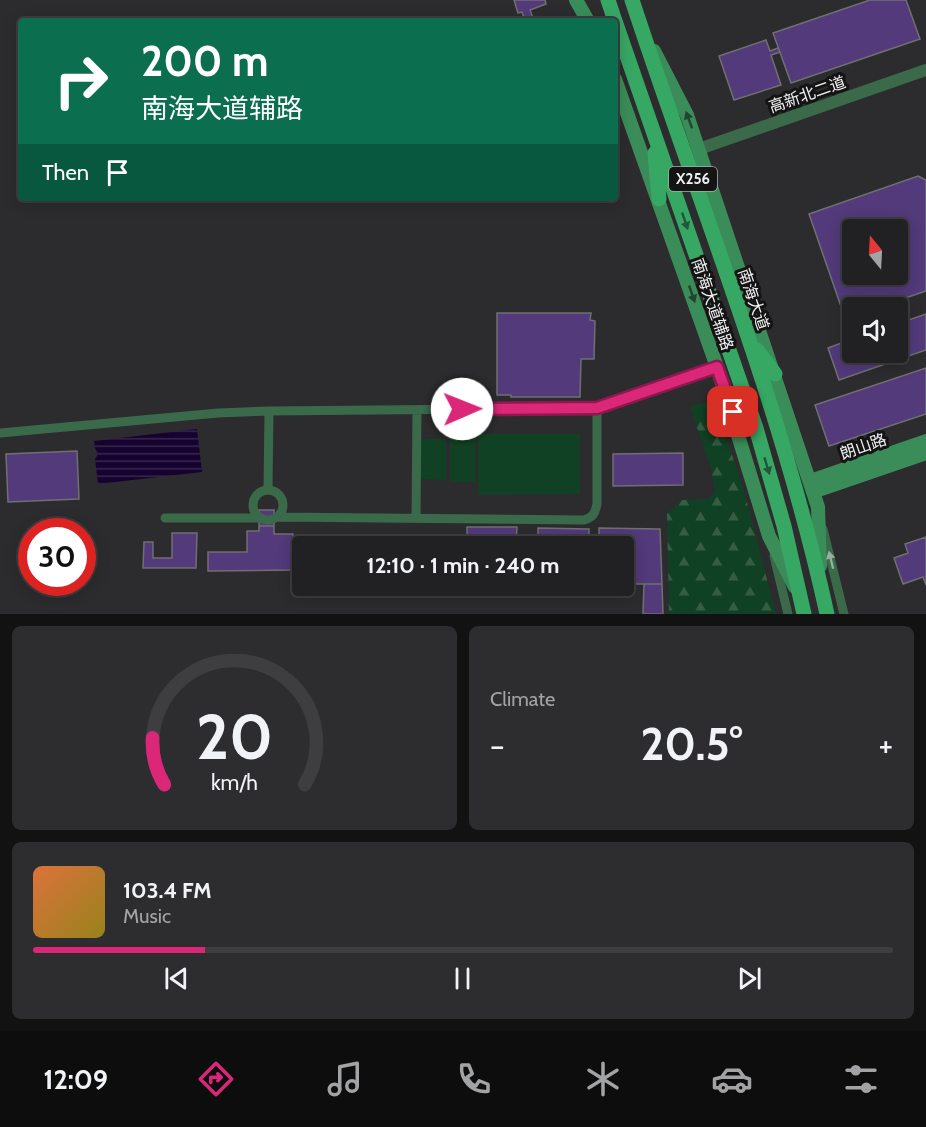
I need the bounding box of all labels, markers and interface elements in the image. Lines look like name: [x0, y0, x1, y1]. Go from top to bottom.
text: 200 m: [141, 35, 268, 87]
icon: right: [42, 42, 120, 120]
street label: 高新北二道: [766, 72, 848, 116]
text: 南海大道辅路: [141, 92, 303, 125]
one-way arrow: [683, 111, 693, 129]
icon: arrive: [101, 156, 134, 189]
text: Then: [42, 159, 89, 186]
road number: X256: [669, 167, 717, 191]
one-way arrow: [680, 212, 690, 230]
north arrow: [842, 219, 908, 285]
map controls: [842, 219, 908, 363]
street label: 南海大道辅路: [688, 256, 737, 353]
street label: 南海大道: [734, 266, 773, 333]
one-way arrow: [688, 285, 698, 303]
button: sound: [842, 297, 908, 363]
position arrow: [430, 377, 494, 441]
pin: [707, 386, 758, 437]
icon: arrive: [716, 395, 749, 428]
street label: 朗山路: [837, 430, 889, 463]
one-way arrow: [763, 457, 772, 475]
speed limit sign: 30: [18, 518, 96, 596]
one-way arrow: [826, 551, 836, 570]
text: 12:10 · 1 min · 240 m: [367, 552, 559, 579]
text: Climate: [490, 687, 555, 711]
text: 20: [196, 699, 273, 775]
text: 20.5°: [640, 717, 743, 771]
text: −: [490, 725, 505, 765]
text: +: [878, 725, 893, 765]
text: km/h: [211, 769, 258, 795]
text: 103.4 FM: [123, 877, 212, 904]
text: Music: [123, 904, 171, 928]
icon: previous: [160, 962, 193, 995]
icon: pause: [446, 962, 479, 995]
icon: next: [733, 962, 766, 995]
icon: directions: [195, 1058, 237, 1100]
icon: music: [324, 1058, 366, 1100]
icon: phone: [453, 1058, 495, 1100]
icon: climate: [582, 1058, 624, 1100]
icon: car: [711, 1058, 753, 1100]
icon: filters: [840, 1058, 882, 1100]
text: 12:09: [44, 1063, 108, 1096]

